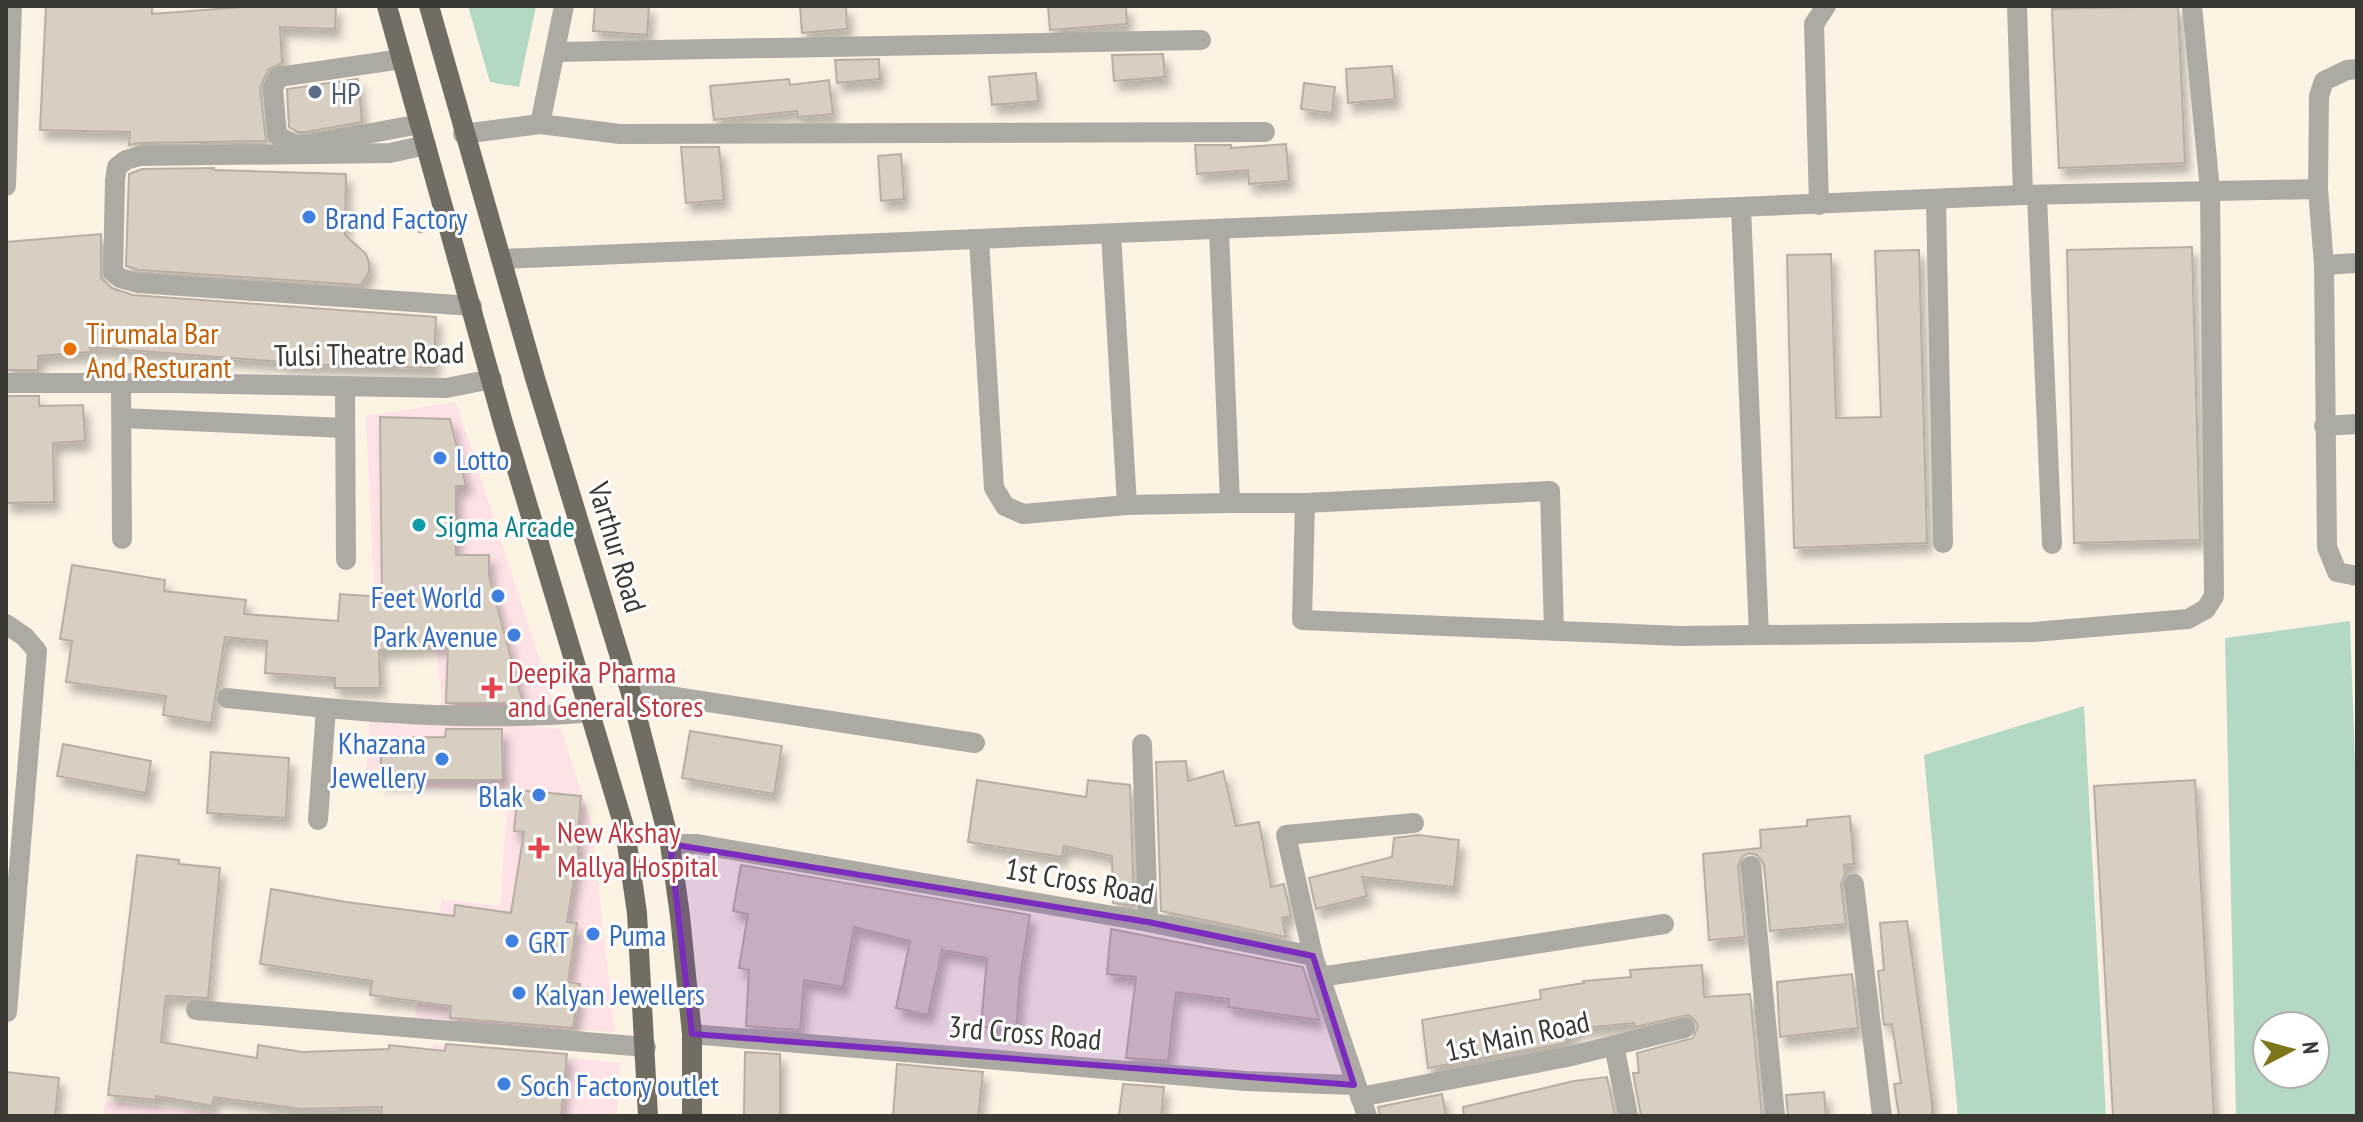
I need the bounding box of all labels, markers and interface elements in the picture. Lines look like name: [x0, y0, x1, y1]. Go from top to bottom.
place label: HP: [331, 73, 361, 112]
marker: HP: [306, 83, 324, 101]
place label: Brand Factory: [325, 198, 468, 237]
marker: Brand Factory: [300, 208, 318, 226]
place label: Tirumala Bar And Resturant: [86, 313, 232, 386]
street label: Tulsi Theatre Road: [273, 332, 465, 374]
marker: Tirumala Bar And Resturant: [61, 340, 79, 358]
place label: Lotto: [456, 439, 509, 478]
marker: Lotto: [431, 449, 449, 467]
street label: Varthur Road: [579, 476, 656, 617]
place label: Sigma Arcade: [435, 506, 575, 545]
marker: Sigma Arcade: [410, 516, 428, 534]
place label: Feet World: [371, 577, 482, 616]
marker: Feet World: [489, 587, 507, 605]
place label: Park Avenue: [373, 616, 498, 655]
marker: Park Avenue: [505, 626, 523, 644]
place label: Deepika Pharma and General Stores: [508, 652, 703, 725]
marker: Deepika Pharma and General Stores: [483, 679, 501, 697]
place label: Khazana Jewellery: [330, 723, 427, 796]
marker: Khazana Jewellery: [433, 750, 451, 768]
place label: Blak: [478, 776, 523, 815]
marker: Blak: [530, 786, 548, 804]
place label: New Akshay Mallya Hospital: [557, 812, 718, 885]
marker: New Akshay Mallya Hospital: [528, 837, 550, 859]
street label: 1st Cross Road: [1002, 848, 1158, 912]
place label: Puma: [609, 915, 666, 954]
place label: GRT: [528, 922, 569, 961]
marker: Puma: [584, 925, 602, 943]
marker: GRT: [503, 932, 521, 950]
place label: Kalyan Jewellers: [535, 974, 705, 1013]
marker: Kalyan Jewellers: [510, 984, 528, 1002]
street label: 1st Main Road: [1441, 1001, 1593, 1069]
street label: 3rd Cross Road: [947, 1006, 1103, 1058]
north arrow: [2251, 1010, 2331, 1090]
text: N: [2296, 1041, 2325, 1055]
place label: Soch Factory outlet: [520, 1065, 720, 1104]
marker: Soch Factory outlet: [495, 1075, 513, 1093]

